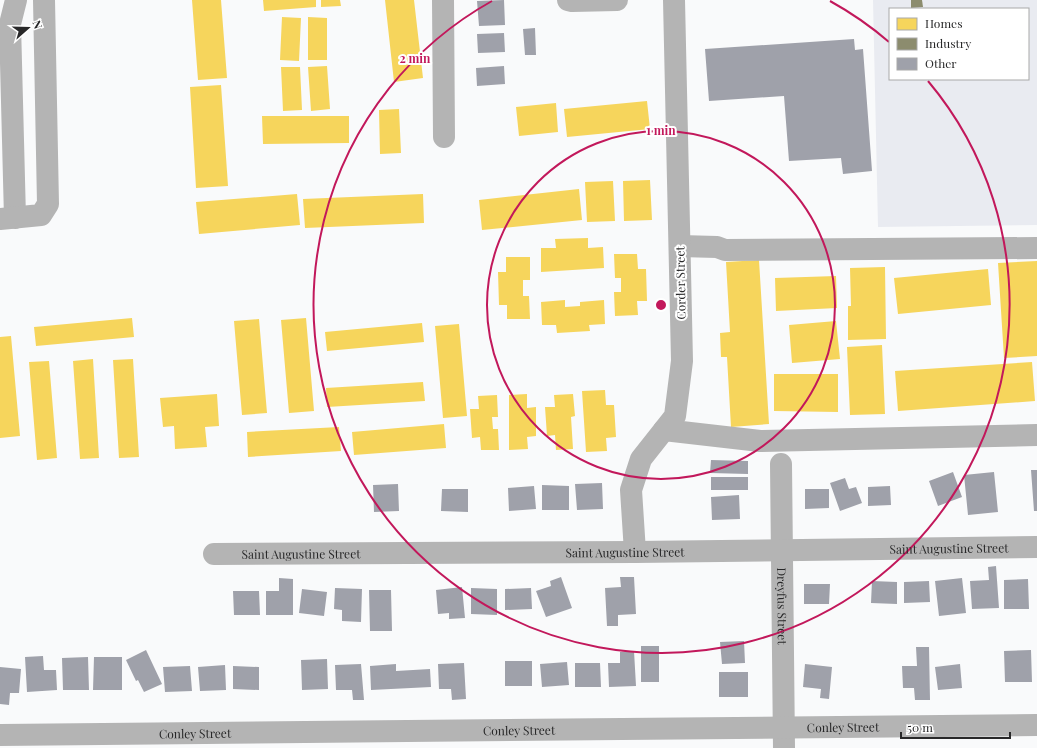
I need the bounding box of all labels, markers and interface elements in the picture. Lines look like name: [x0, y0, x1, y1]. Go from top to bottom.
north arrow: [8, 8, 48, 48]
legend: [889, 8, 1029, 80]
text: Homes: [925, 15, 963, 31]
text: N: [29, 18, 46, 31]
text: Industry: [925, 35, 971, 51]
text: 2 min: [400, 50, 431, 66]
text: Other: [925, 55, 957, 71]
text: 1 min: [646, 122, 676, 138]
street label: Corder Street: [671, 245, 689, 320]
centre of rings: [654, 298, 668, 312]
street label: Saint Augustine Street: [889, 539, 1009, 557]
street label: Saint Augustine Street: [565, 543, 685, 560]
street label: Saint Augustine Street: [241, 545, 361, 562]
street label: Dreyfus Street: [774, 567, 791, 645]
scale bar: [901, 714, 1010, 740]
street label: Conley Street: [807, 719, 880, 735]
text: 50 m: [907, 719, 933, 735]
street label: Conley Street: [483, 722, 556, 738]
street label: Conley Street: [159, 725, 232, 741]

